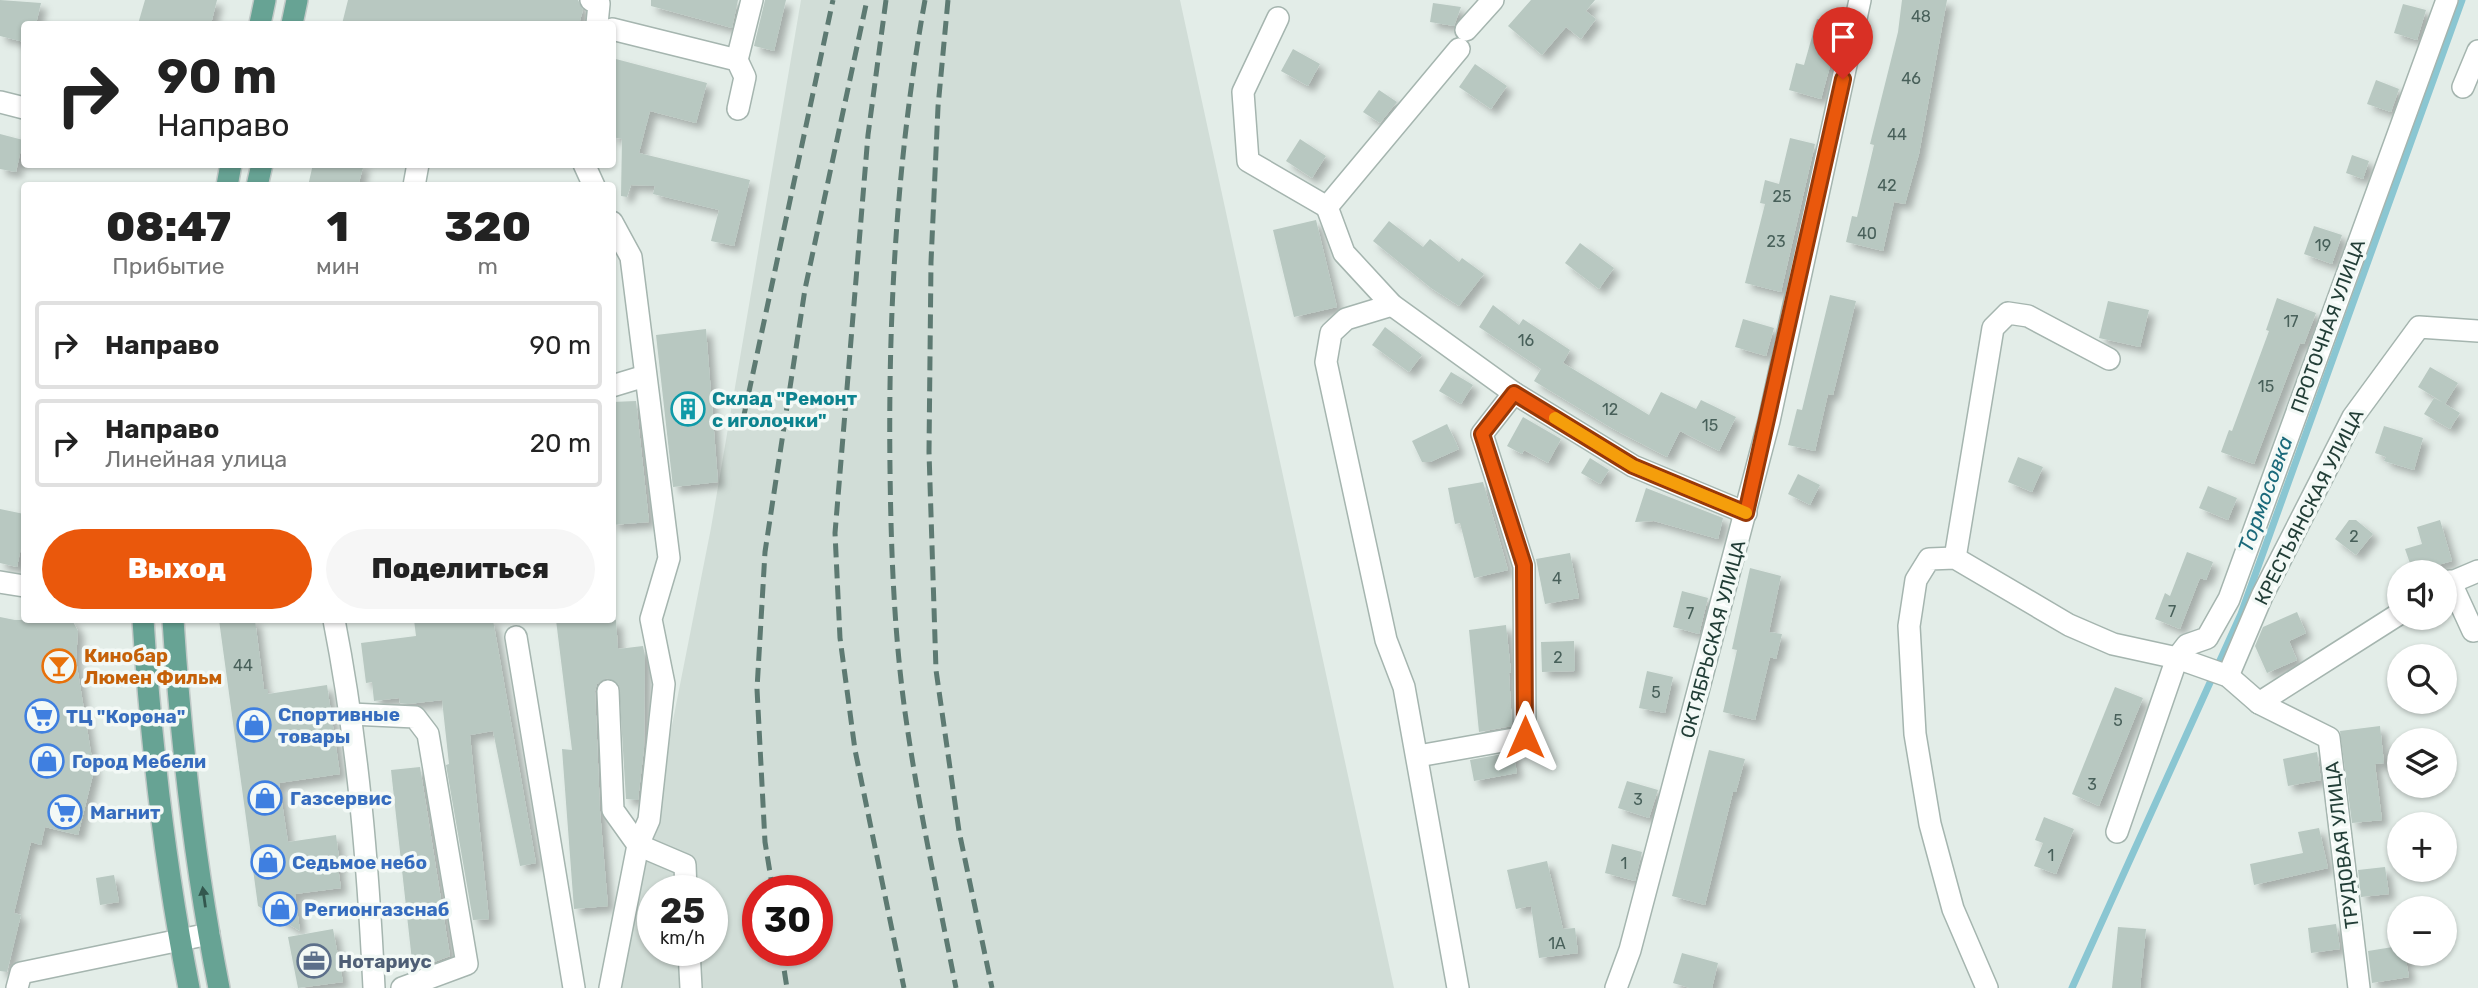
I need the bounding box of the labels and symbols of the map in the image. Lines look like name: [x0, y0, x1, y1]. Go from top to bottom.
pin: [1813, 7, 1873, 79]
house number: 48: [1911, 7, 1931, 26]
house number: 46: [1901, 69, 1921, 88]
house number: 44: [1887, 125, 1907, 144]
house number: 42: [1877, 176, 1897, 195]
house number: 25: [1773, 187, 1791, 206]
house number: 40: [1857, 224, 1877, 243]
house number: 23: [1766, 232, 1786, 251]
street label: ПРОТОЧНАЯ УЛИЦА: [2286, 236, 2370, 416]
house number: 19: [2315, 236, 2331, 255]
house number: 17: [2283, 312, 2299, 331]
house number: 16: [1518, 331, 1535, 350]
house number: 15: [2258, 377, 2274, 396]
place label: Склад "Ремонт с иголочки": [712, 387, 858, 432]
building icon: Склад "Ремонт с иголочки": [669, 390, 707, 428]
house number: 12: [1602, 400, 1618, 419]
street label: КРЕСТЬЯНСКАЯ УЛИЦА: [2250, 405, 2369, 609]
house number: 15: [1702, 416, 1718, 435]
water label: Тормосовка: [2232, 433, 2298, 555]
house number: 2: [2349, 527, 2359, 546]
street label: ОКТЯБРЬСКАЯ УЛИЦА: [1676, 537, 1751, 740]
house number: 4: [1552, 569, 1562, 588]
house number: 7: [2168, 602, 2176, 621]
house number: 7: [1686, 604, 1694, 623]
place label: Кинобар Люмен Фильм: [84, 644, 222, 689]
bar icon: Кинобар Люмен Фильм: [40, 647, 78, 685]
house number: 2: [1553, 648, 1563, 667]
house number: 44: [233, 656, 253, 675]
house number: 5: [1651, 683, 1661, 702]
supermarket icon: ТЦ "Корона": [23, 697, 61, 735]
position arrow: [1488, 700, 1562, 774]
place label: Спортивные товары: [278, 703, 400, 748]
place label: ТЦ "Корона": [66, 705, 185, 728]
shop icon: Спортивные товары: [235, 706, 273, 744]
house number: 5: [2113, 711, 2123, 730]
shop icon: Город Мебели: [28, 742, 66, 780]
place label: Город Мебели: [72, 750, 206, 773]
street label: ТРУДОВАЯ УЛИЦА: [2320, 760, 2364, 930]
house number: 3: [2087, 775, 2097, 794]
shop icon: Газсервис: [246, 779, 284, 817]
place label: Газсервис: [290, 787, 392, 810]
house number: 3: [1633, 790, 1643, 809]
supermarket icon: Магнит: [46, 793, 84, 831]
place label: Магнит: [90, 801, 161, 824]
shop icon: Седьмое небо: [249, 843, 287, 881]
house number: 1: [2048, 846, 2054, 865]
place label: Седьмое небо: [292, 851, 427, 874]
house number: 1: [1621, 854, 1627, 873]
speed limit sign: 30: [742, 875, 833, 966]
one-way arrow: [198, 886, 209, 908]
shop icon: Регионгазснаб: [261, 890, 299, 928]
place label: Регионгазснаб: [304, 898, 449, 921]
house number: 1А: [1548, 934, 1566, 953]
office icon: Нотариус: [295, 942, 333, 980]
place label: Нотариус: [338, 950, 432, 973]

